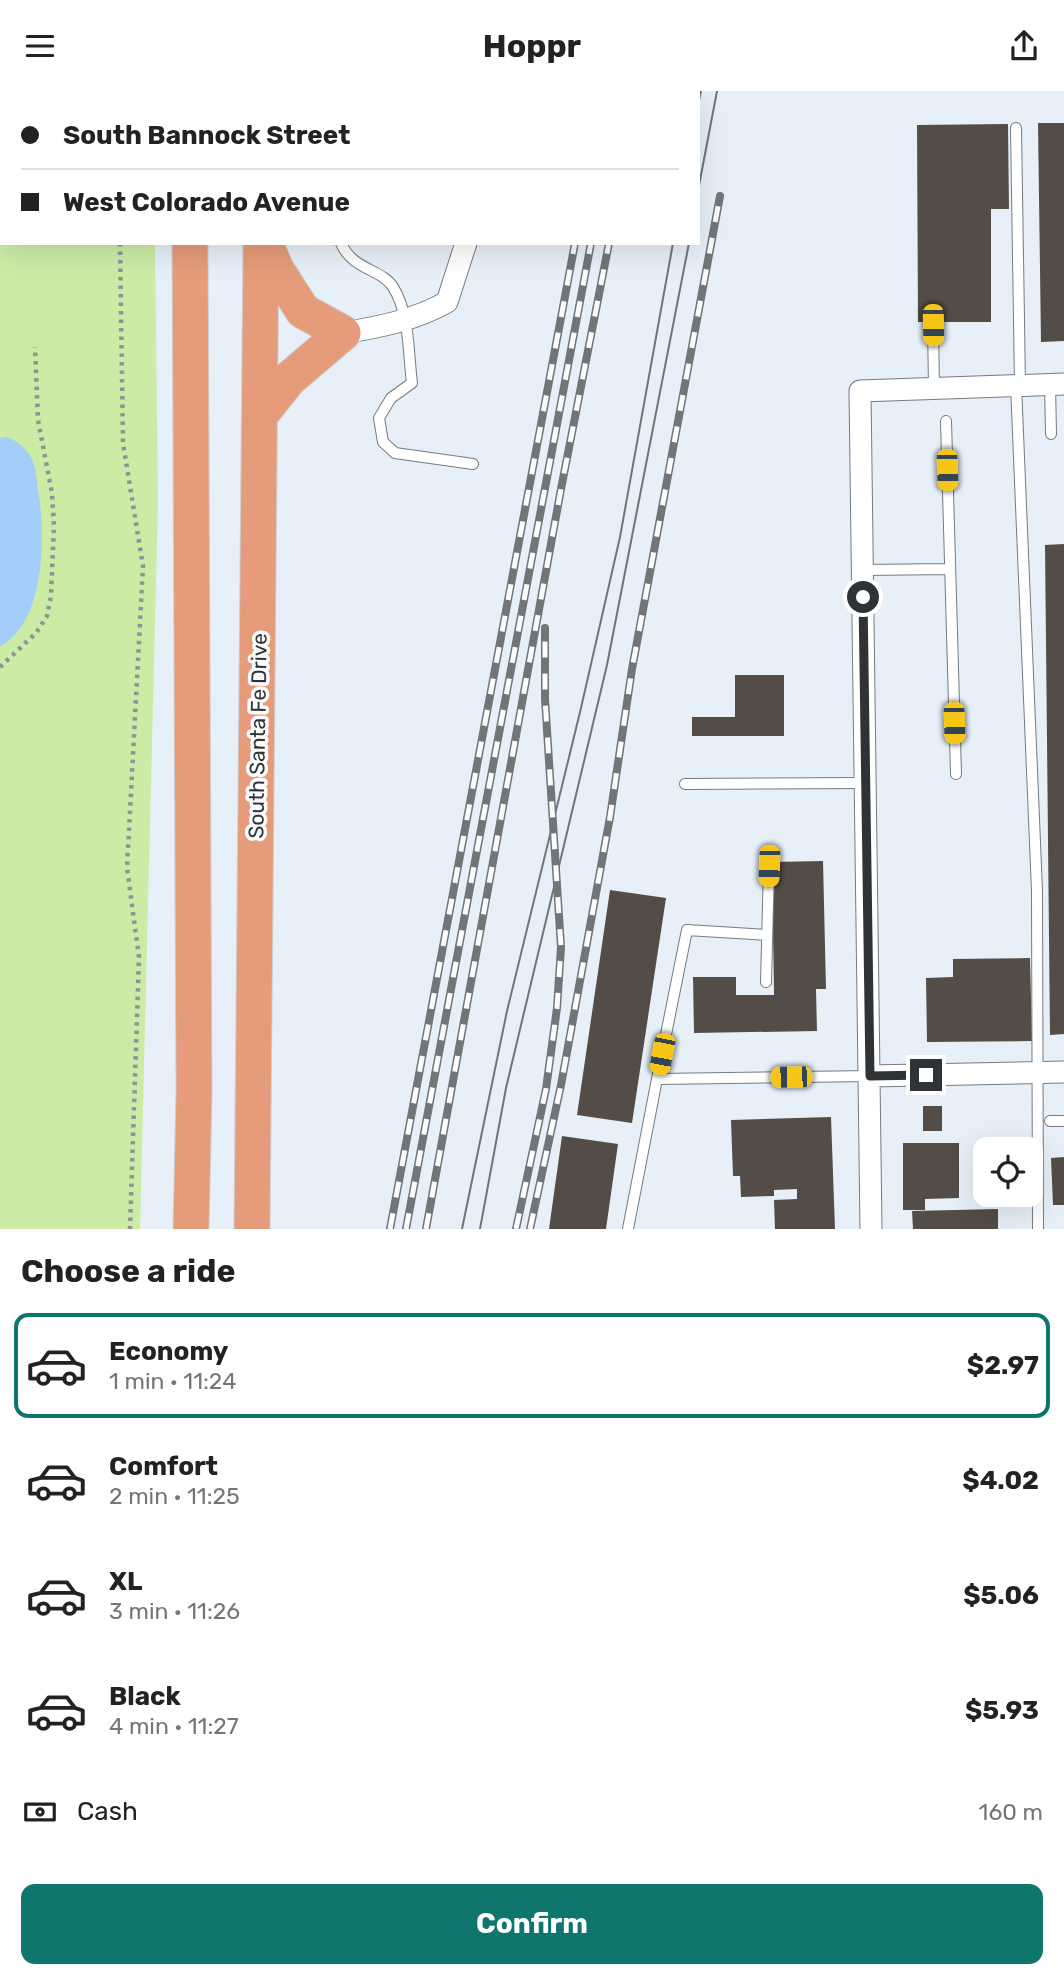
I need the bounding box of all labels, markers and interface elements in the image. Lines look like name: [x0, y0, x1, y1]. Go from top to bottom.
icon: menu: [21, 27, 59, 65]
text: Hoppr: [483, 27, 581, 65]
icon: share: [1005, 27, 1043, 65]
text: South Bannock Street: [63, 120, 350, 151]
text: West Colorado Avenue: [63, 187, 350, 218]
car: [923, 304, 944, 346]
car: [936, 449, 959, 491]
route start: [847, 581, 879, 613]
street label: South Santa Fe Drive: [243, 633, 272, 839]
car: [943, 702, 966, 744]
car: [758, 845, 781, 887]
car: [648, 1031, 677, 1077]
route end: [910, 1059, 942, 1091]
car: [770, 1066, 813, 1088]
map controls: [973, 1137, 1043, 1207]
button: locate: [973, 1137, 1043, 1207]
text: Choose a ride: [21, 1252, 235, 1290]
icon: car: [25, 1334, 88, 1397]
text: Economy: [109, 1336, 228, 1367]
text: $2.97: [967, 1350, 1039, 1381]
text: 1 min · 11:24: [109, 1367, 236, 1395]
icon: car: [25, 1449, 88, 1512]
text: Comfort: [109, 1451, 218, 1482]
text: $4.02: [962, 1465, 1039, 1496]
text: 2 min · 11:25: [109, 1482, 240, 1510]
icon: car: [25, 1564, 88, 1627]
text: XL: [109, 1566, 142, 1597]
text: $5.06: [963, 1580, 1039, 1611]
text: 3 min · 11:26: [109, 1597, 240, 1625]
icon: car: [25, 1679, 88, 1742]
text: Black: [109, 1681, 181, 1712]
text: $5.93: [965, 1695, 1039, 1726]
text: 4 min · 11:27: [109, 1712, 239, 1740]
icon: cash: [21, 1793, 59, 1831]
text: Cash: [77, 1796, 138, 1827]
text: 160 m: [979, 1798, 1043, 1826]
button: Confirm: [21, 1884, 1043, 1964]

